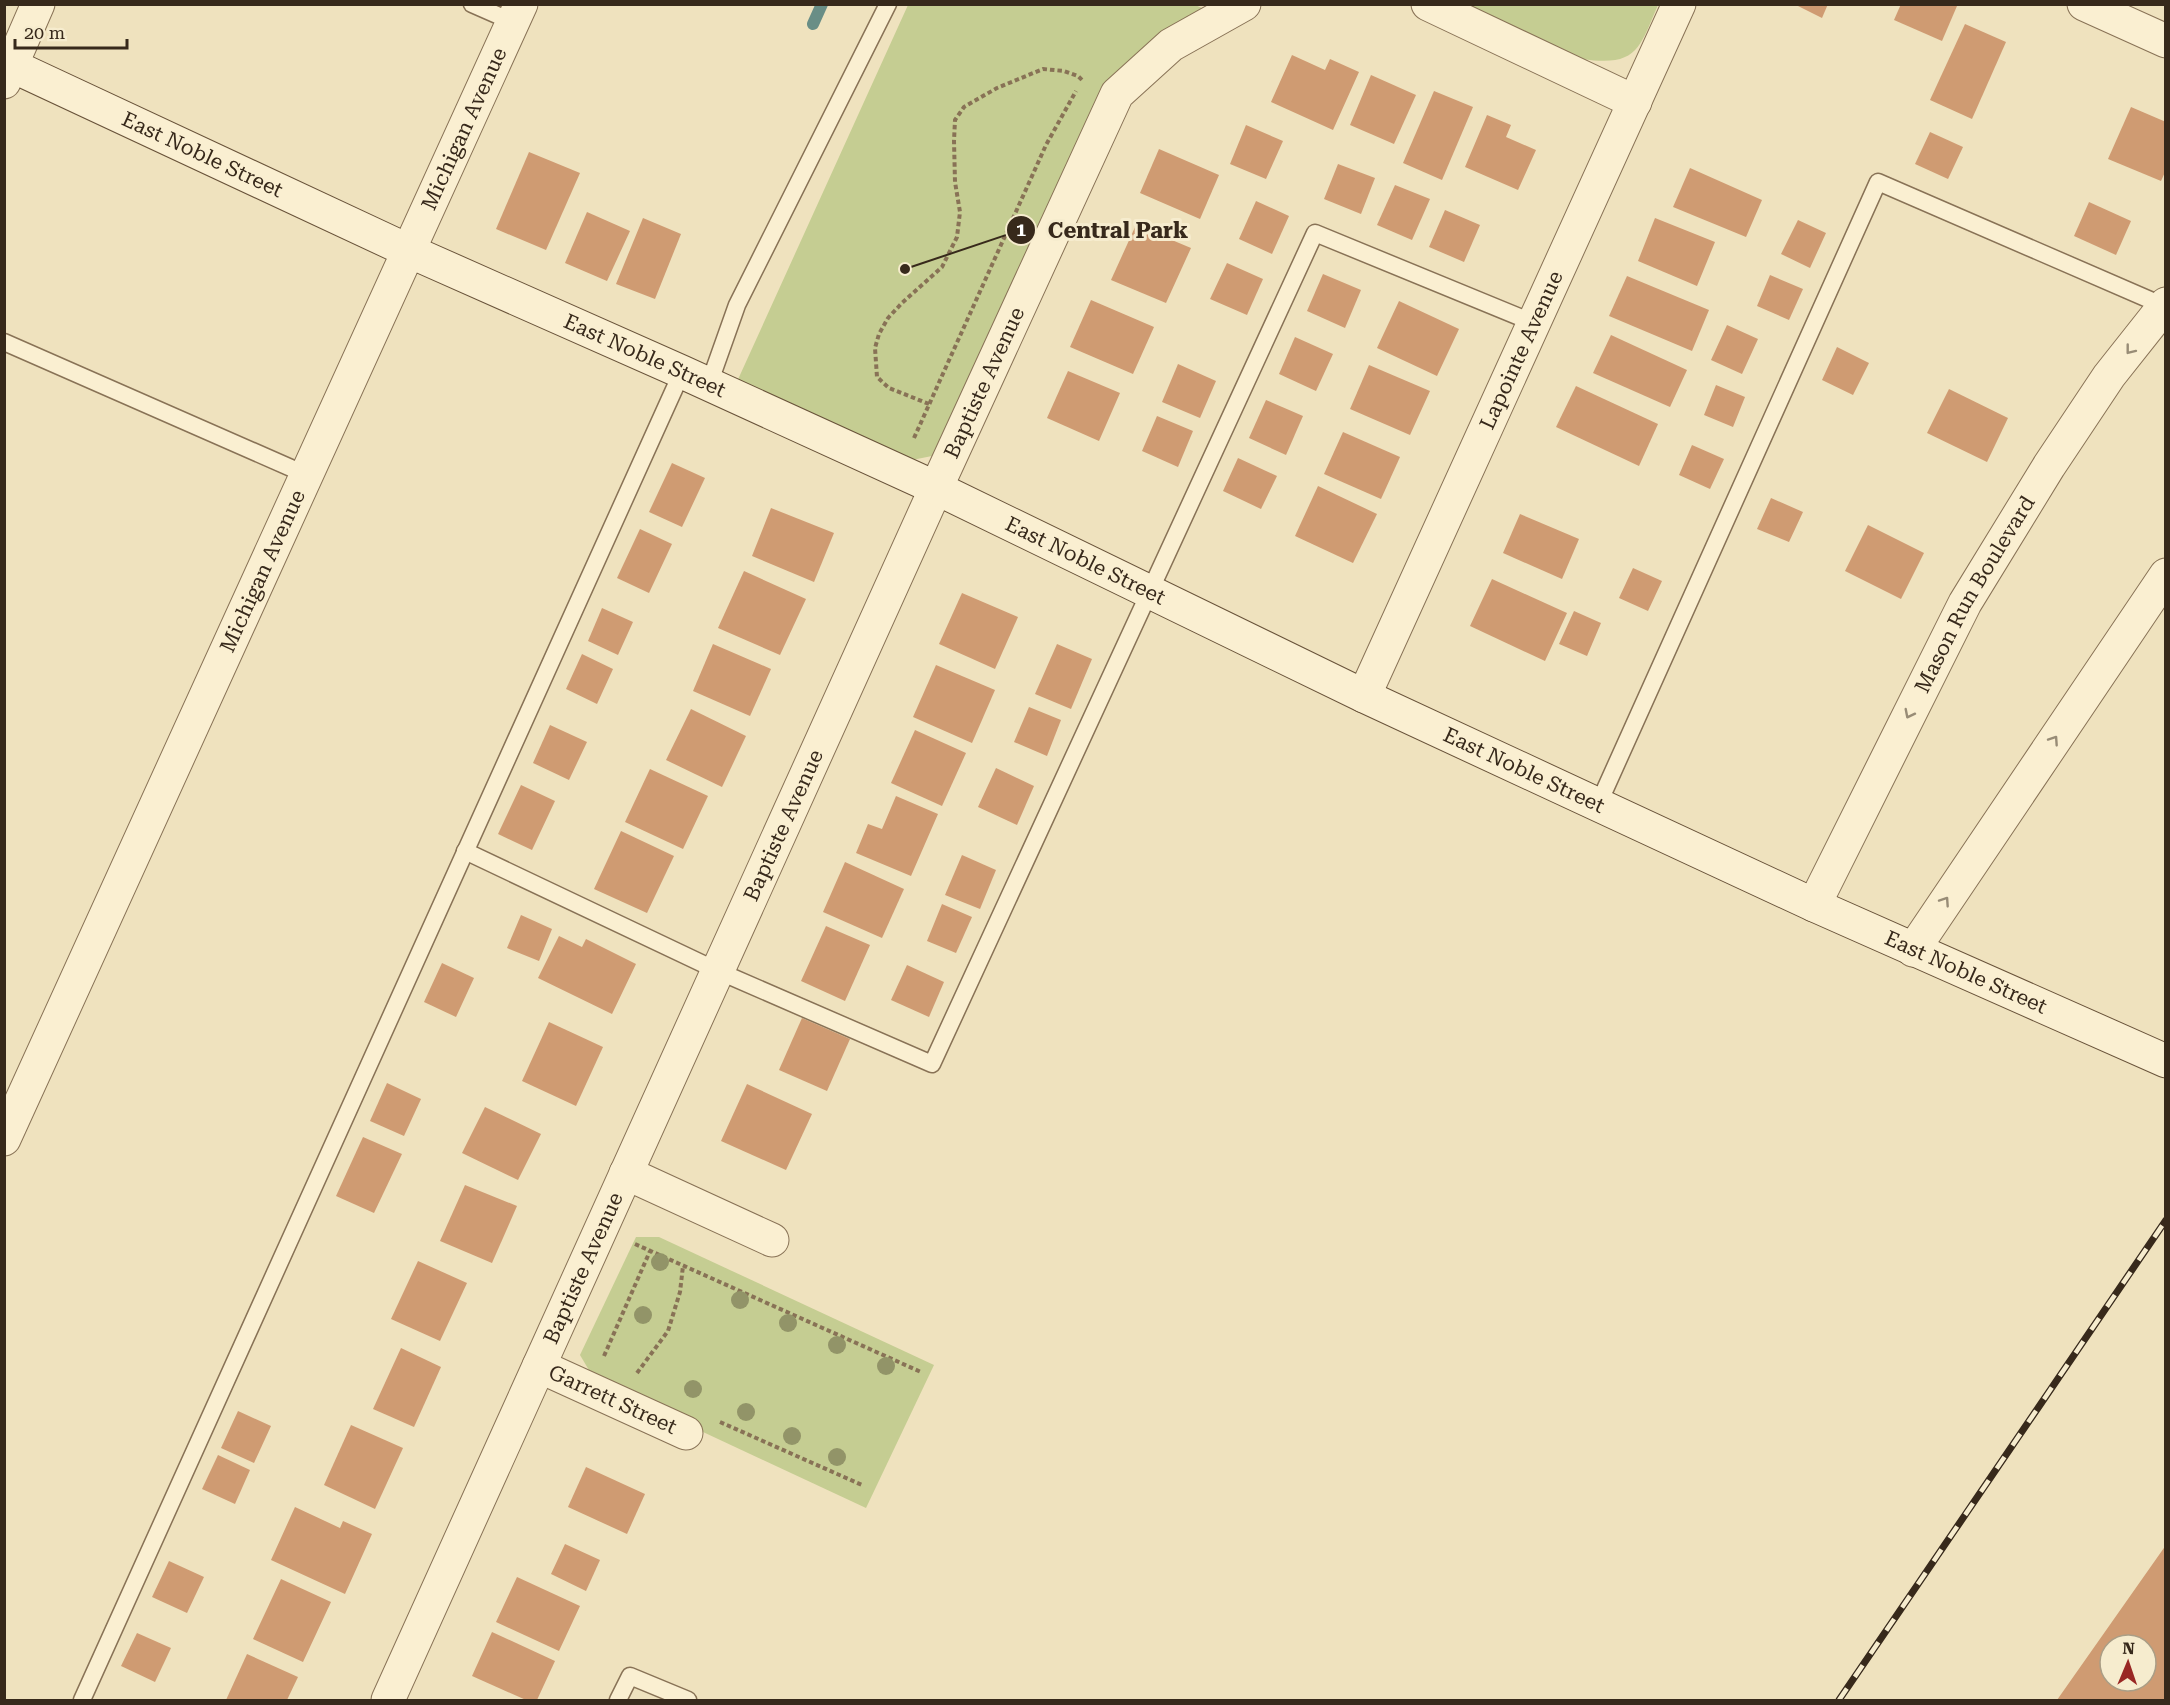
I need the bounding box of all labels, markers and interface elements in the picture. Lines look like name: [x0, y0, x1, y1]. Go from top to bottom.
scale bar: [15, 12, 128, 50]
text: 20 m: [24, 22, 65, 43]
street label: Michigan Avenue: [417, 44, 512, 214]
street label: East Noble Street: [118, 107, 287, 203]
callout: Central Park: [1006, 210, 1201, 250]
text: Central Park: [1048, 218, 1188, 243]
text: 1: [1016, 219, 1026, 240]
street label: Lapointe Avenue: [1475, 267, 1568, 433]
street label: Baptiste Avenue: [939, 303, 1029, 462]
street label: East Noble Street: [560, 309, 730, 402]
one-way arrow: [2126, 344, 2137, 355]
street label: Michigan Avenue: [215, 486, 310, 656]
street label: Mason Run Boulevard: [1910, 491, 2040, 697]
street label: East Noble Street: [1002, 512, 1169, 610]
one-way arrow: [1904, 707, 1916, 718]
street label: East Noble Street: [1440, 723, 1608, 818]
one-way arrow: [2047, 735, 2058, 746]
street label: Baptiste Avenue: [739, 746, 828, 905]
one-way arrow: [1938, 897, 1949, 908]
street label: East Noble Street: [1881, 926, 2051, 1019]
street label: Baptiste Avenue: [539, 1189, 628, 1348]
street label: Garrett Street: [545, 1360, 681, 1439]
north arrow: [2098, 1633, 2158, 1693]
text: N: [2122, 1639, 2135, 1658]

